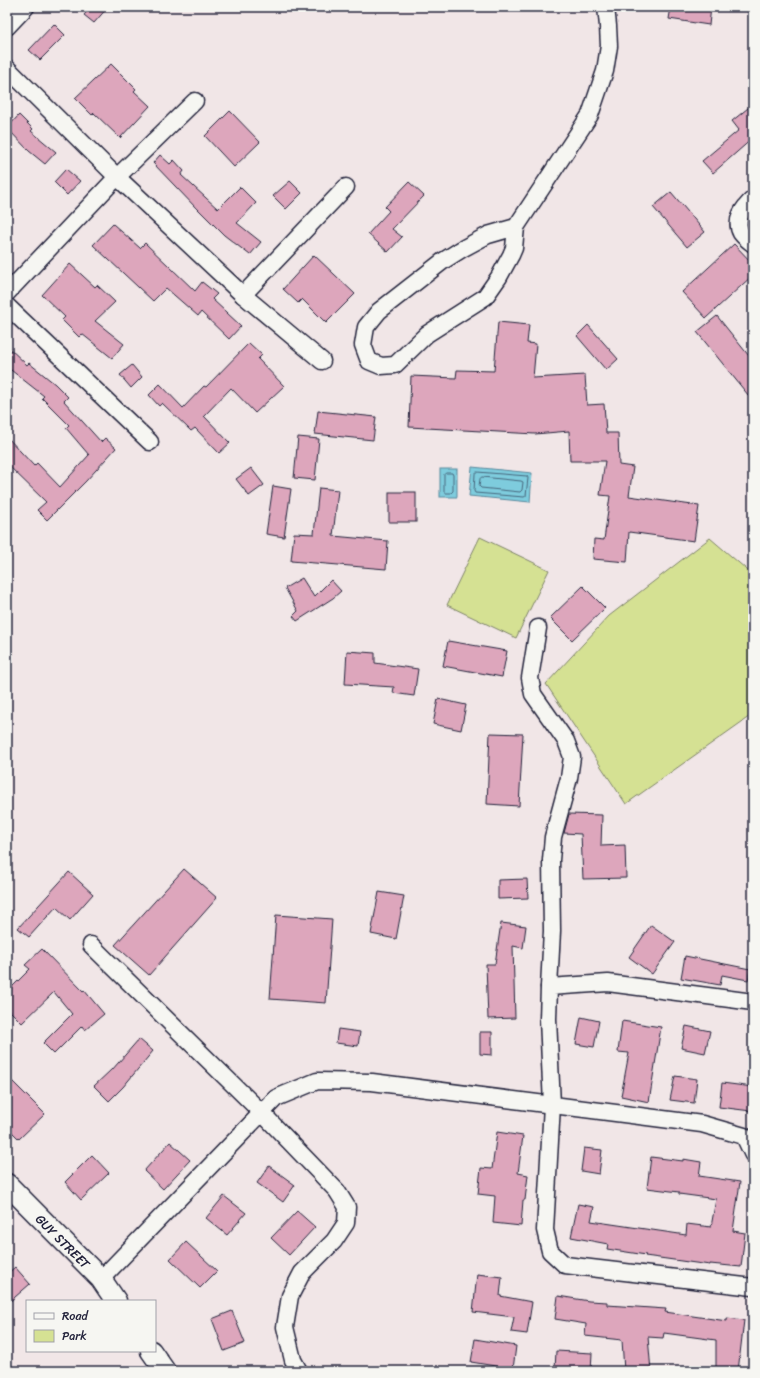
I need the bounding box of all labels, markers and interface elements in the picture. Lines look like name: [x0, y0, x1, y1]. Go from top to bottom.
street label: GUY STREET: [30, 1208, 97, 1275]
legend: [26, 1300, 156, 1352]
text: Road: [62, 1305, 89, 1327]
text: Park: [62, 1325, 87, 1347]

